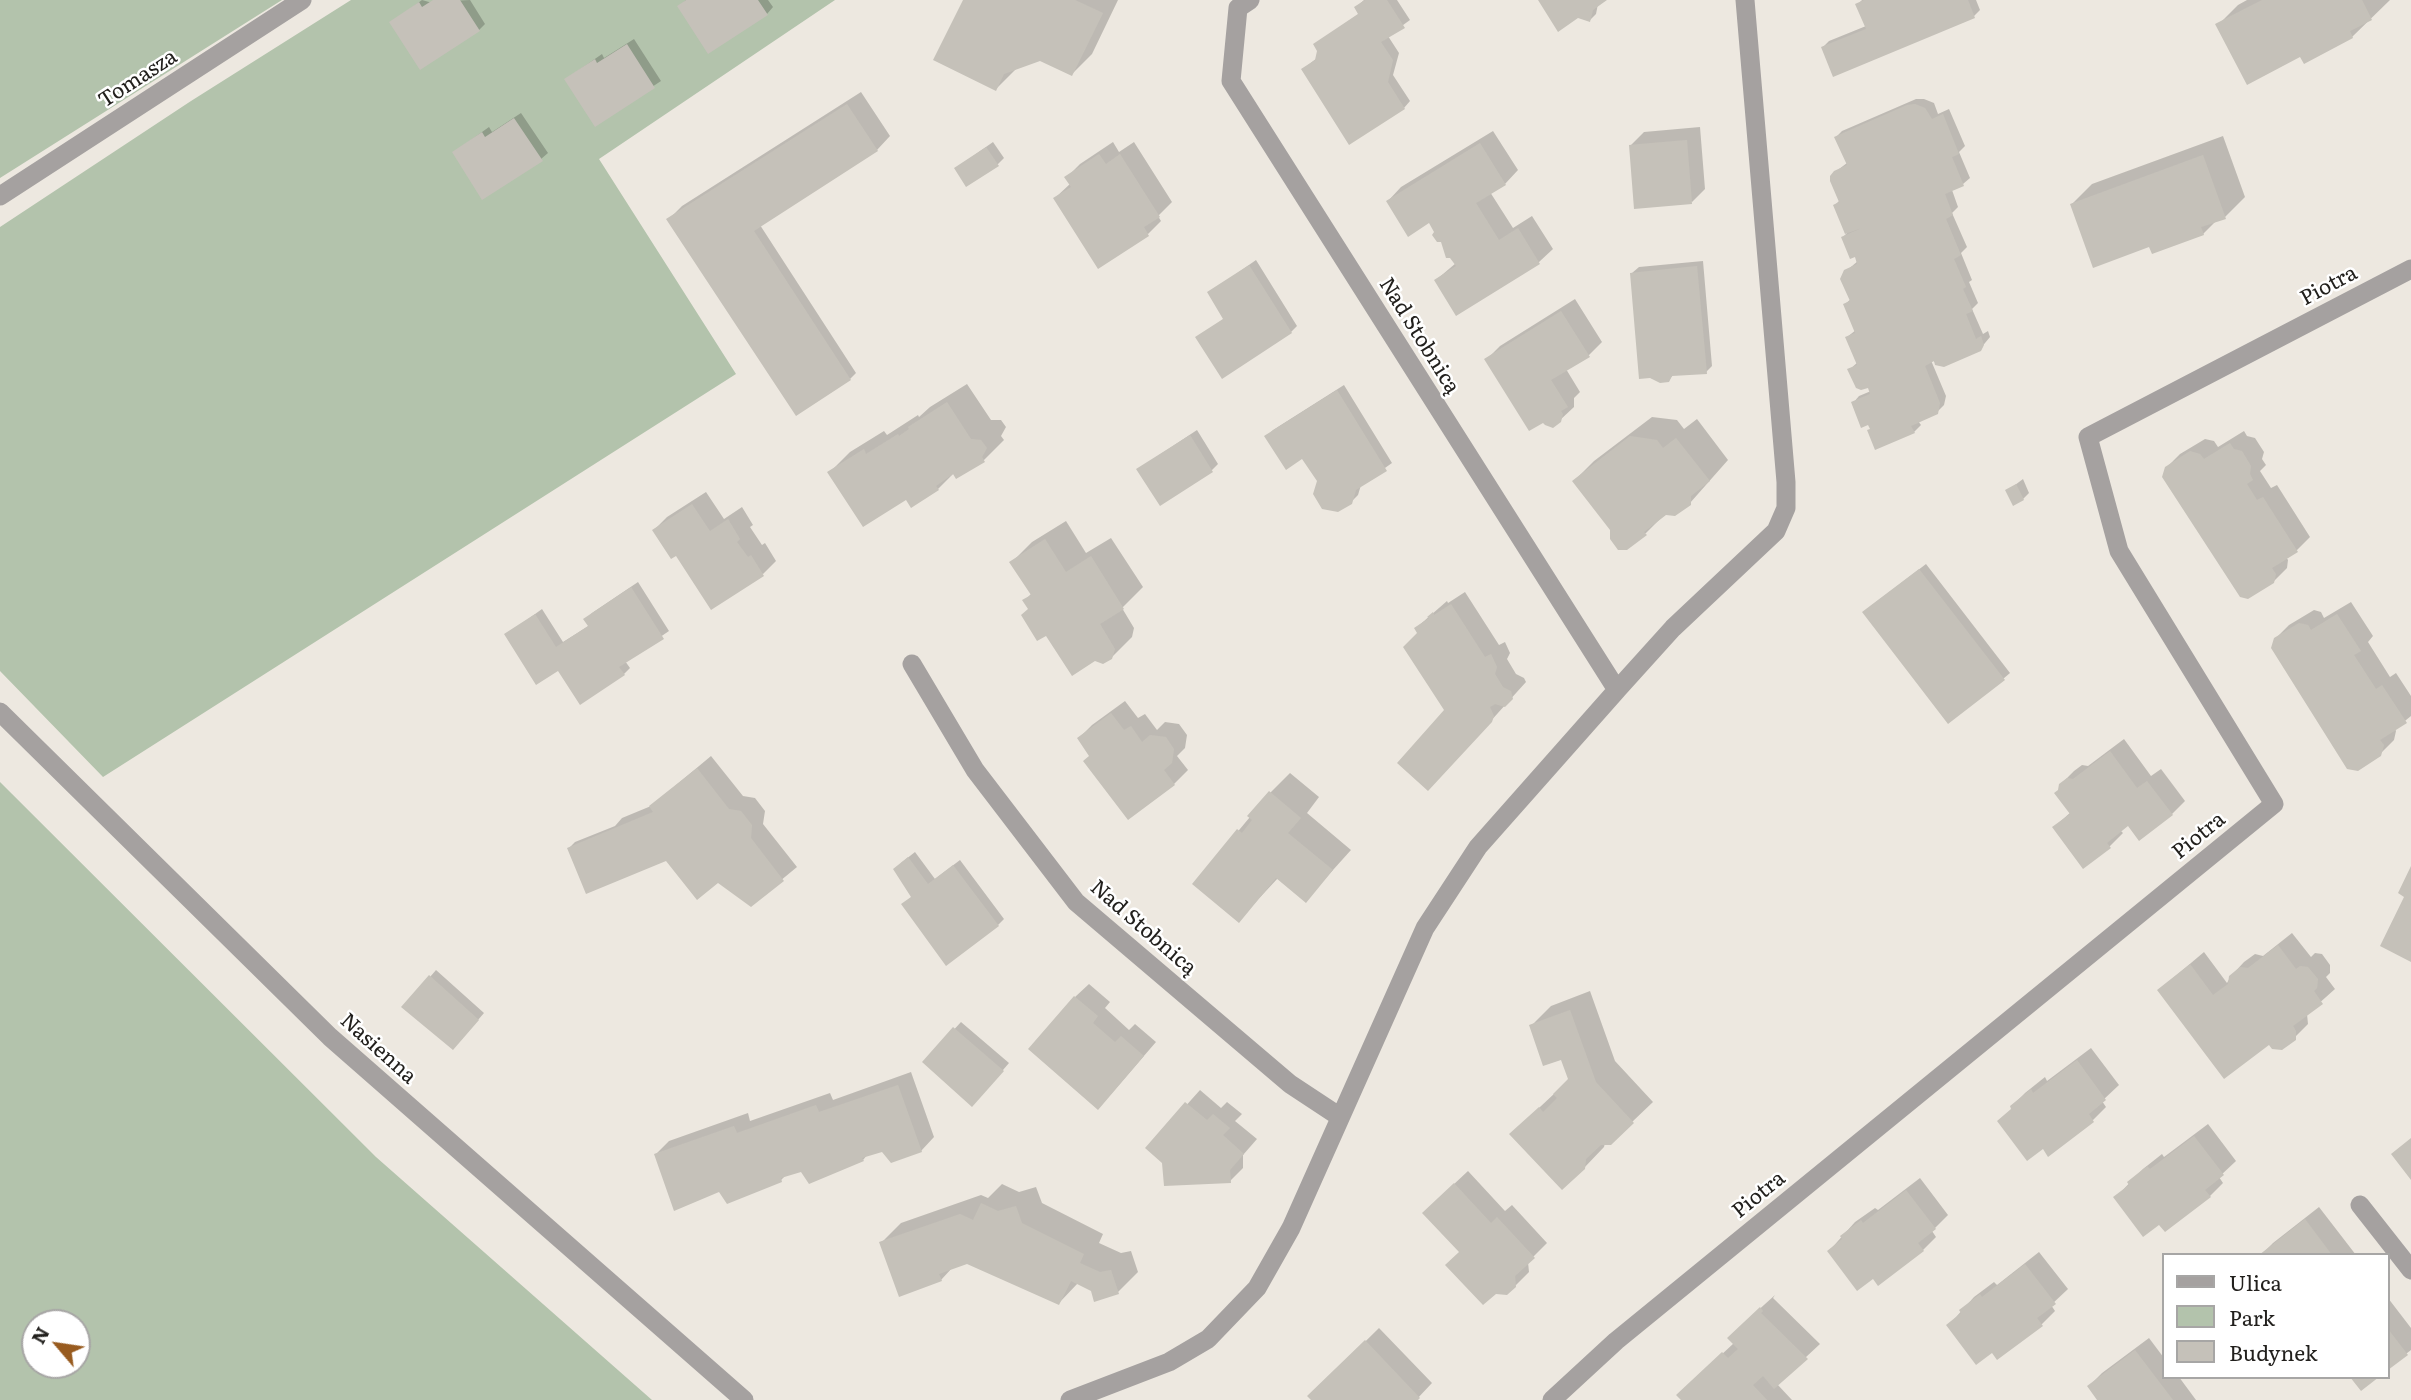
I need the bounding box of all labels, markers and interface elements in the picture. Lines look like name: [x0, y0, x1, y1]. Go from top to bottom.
street label: Tomasza: [94, 44, 182, 114]
street label: Piotra: [2296, 261, 2362, 311]
street label: Nad Stobnicą: [1373, 273, 1465, 399]
street label: Piotra: [2167, 807, 2231, 865]
street label: Nad Stobnicą: [1085, 875, 1201, 981]
street label: Nasienna: [335, 1008, 421, 1090]
street label: Piotra: [1727, 1166, 1791, 1224]
legend: [2162, 1253, 2390, 1379]
text: Ulica: [2229, 1266, 2282, 1297]
text: Park: [2229, 1301, 2275, 1332]
north arrow: [21, 1309, 91, 1379]
text: N: [23, 1321, 55, 1349]
text: Budynek: [2229, 1336, 2318, 1367]

